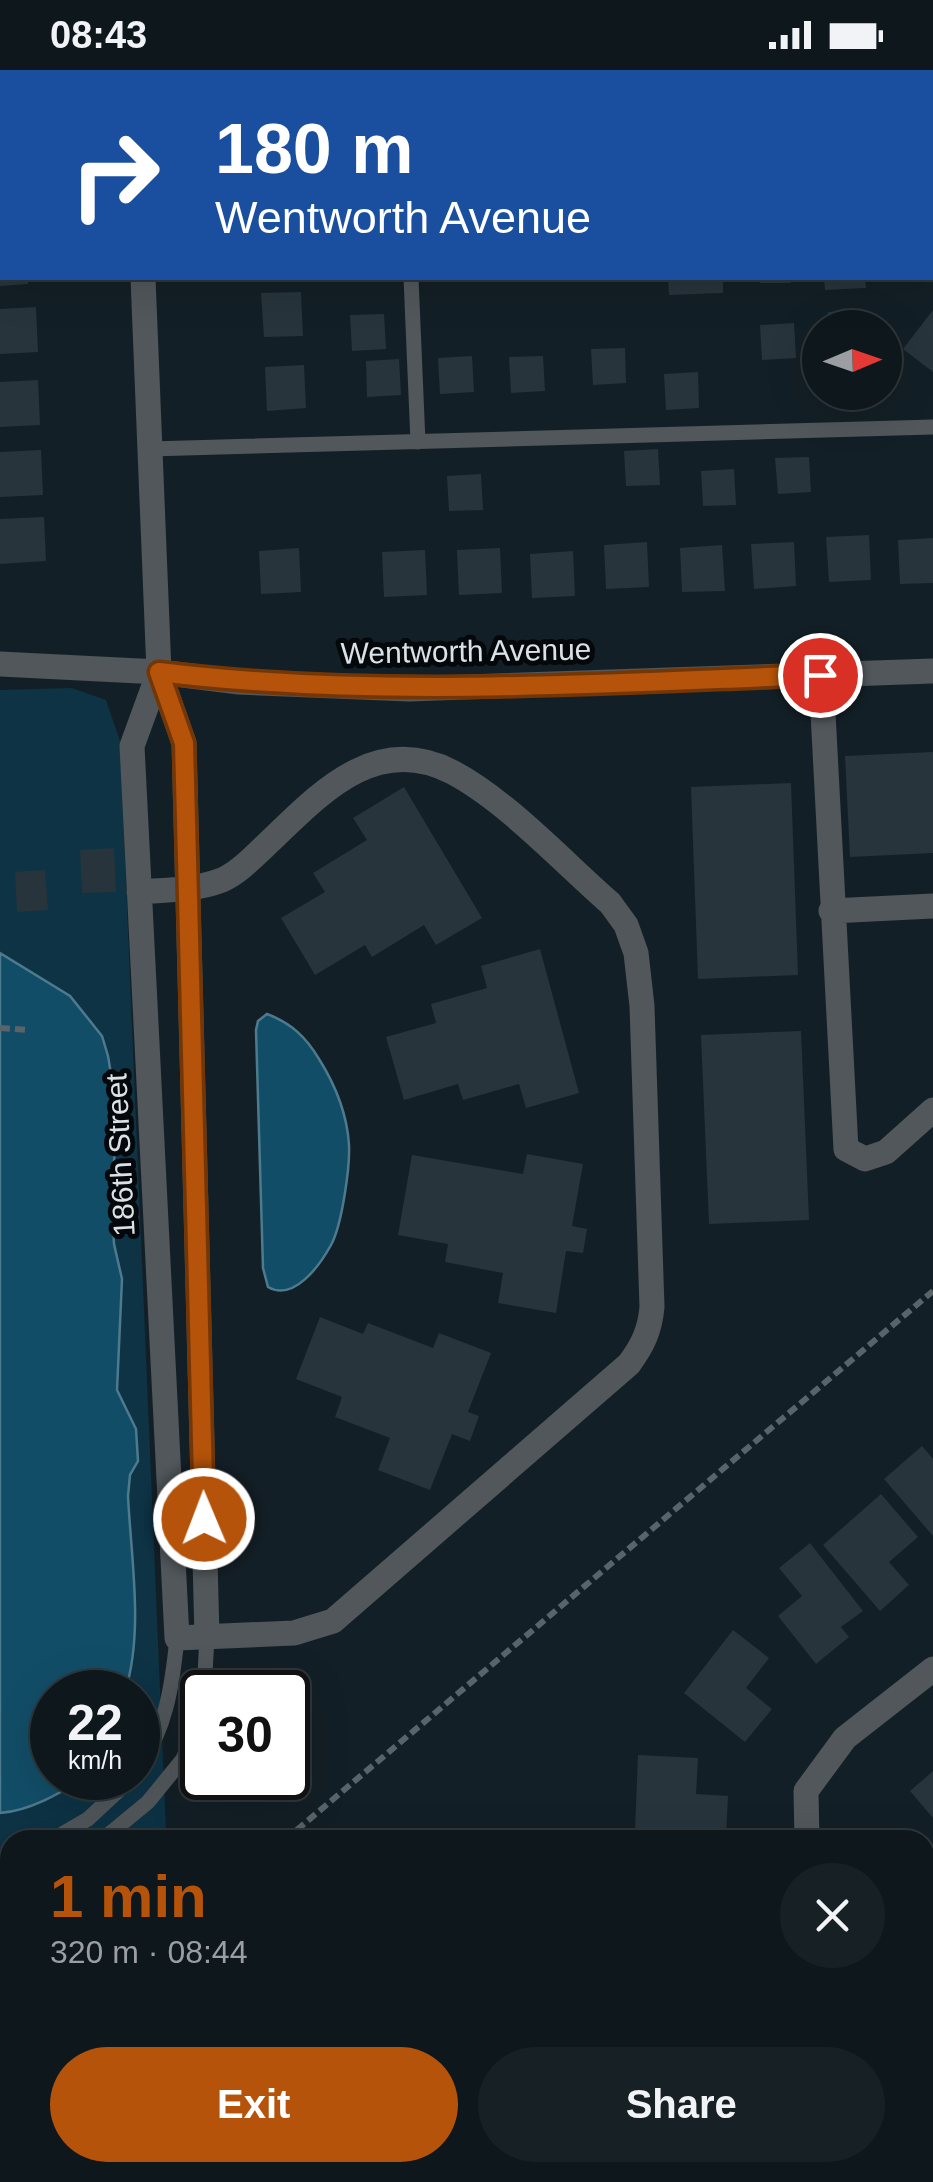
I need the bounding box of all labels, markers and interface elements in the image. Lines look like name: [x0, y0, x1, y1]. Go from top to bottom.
text: 08:43: [50, 14, 147, 56]
icon: right: [50, 110, 180, 240]
text: 180 m: [215, 110, 413, 188]
text: Wentworth Avenue: [215, 192, 591, 243]
north arrow: [802, 310, 902, 410]
map controls: [802, 310, 902, 410]
street label: Wentworth Avenue: [340, 632, 592, 670]
pin: [778, 633, 863, 718]
icon: arrive: [793, 648, 848, 703]
street label: 186th Street: [99, 1072, 141, 1237]
position arrow: [152, 1467, 256, 1571]
speed limit sign: 30: [180, 1670, 310, 1800]
text: 22: [67, 1695, 123, 1751]
text: km/h: [68, 1746, 122, 1774]
text: 1 min: [50, 1863, 207, 1930]
button: close: [780, 1863, 885, 1968]
text: 320 m · 08:44: [50, 1934, 247, 1970]
button: Exit: [50, 2047, 458, 2162]
button: Share: [478, 2047, 885, 2162]

